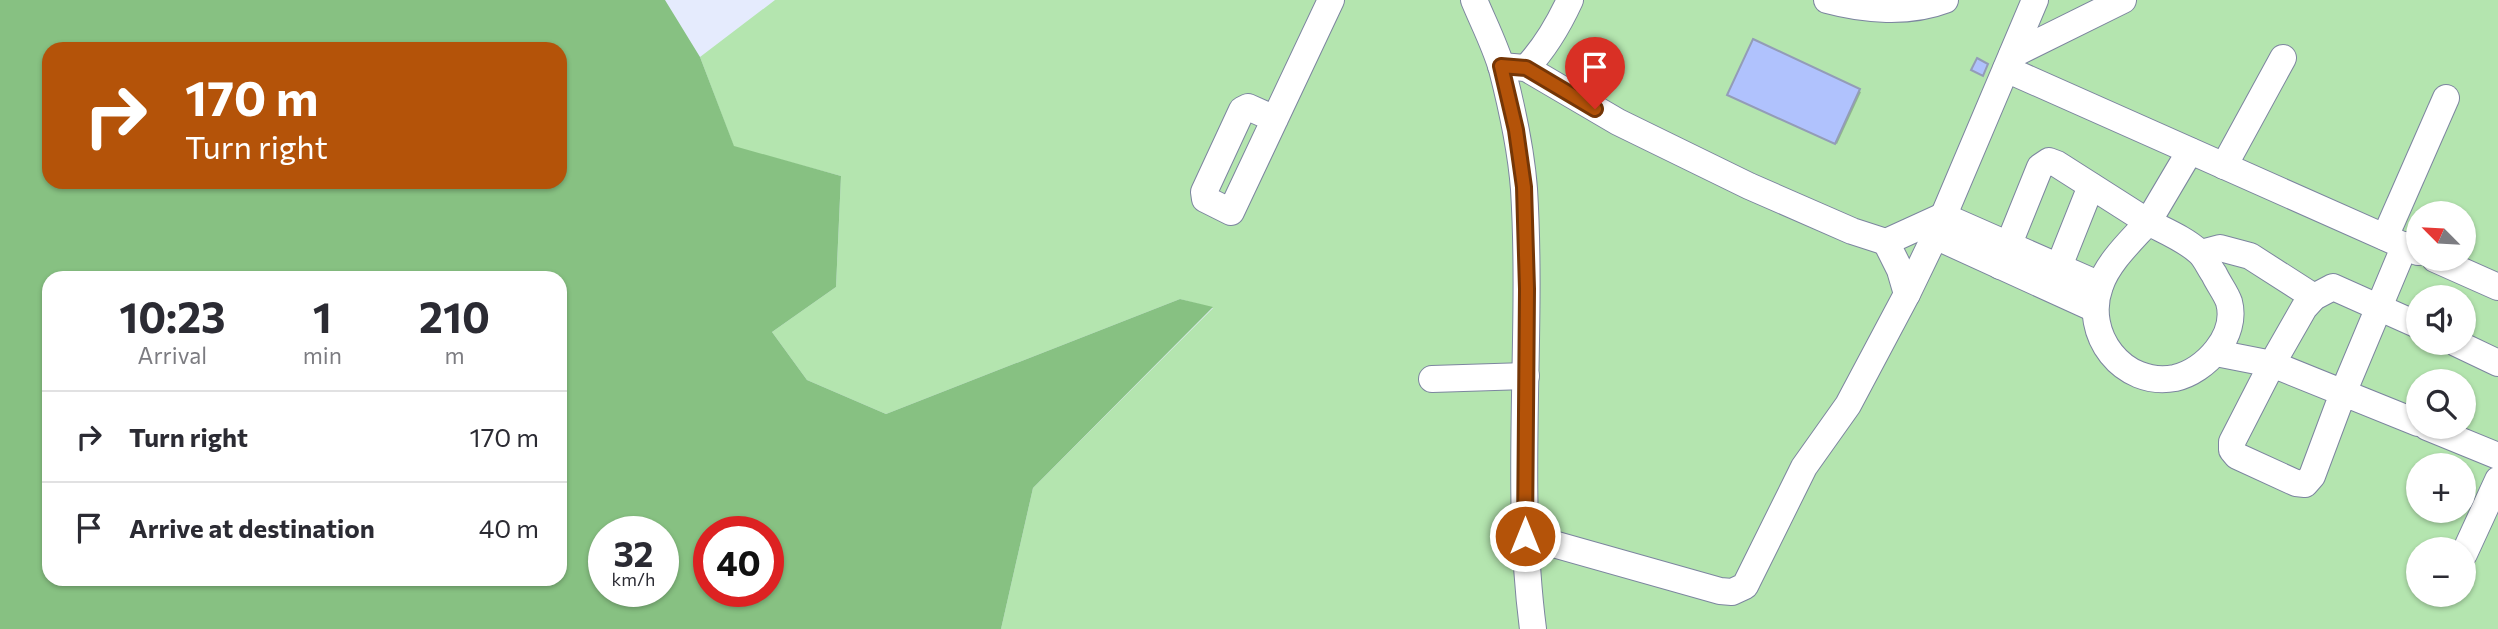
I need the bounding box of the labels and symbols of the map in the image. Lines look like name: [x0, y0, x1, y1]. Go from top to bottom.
pin: [1565, 37, 1625, 109]
north arrow: [2406, 201, 2476, 271]
position arrow: [1488, 499, 1562, 573]
speed limit sign: 40: [693, 516, 784, 607]

